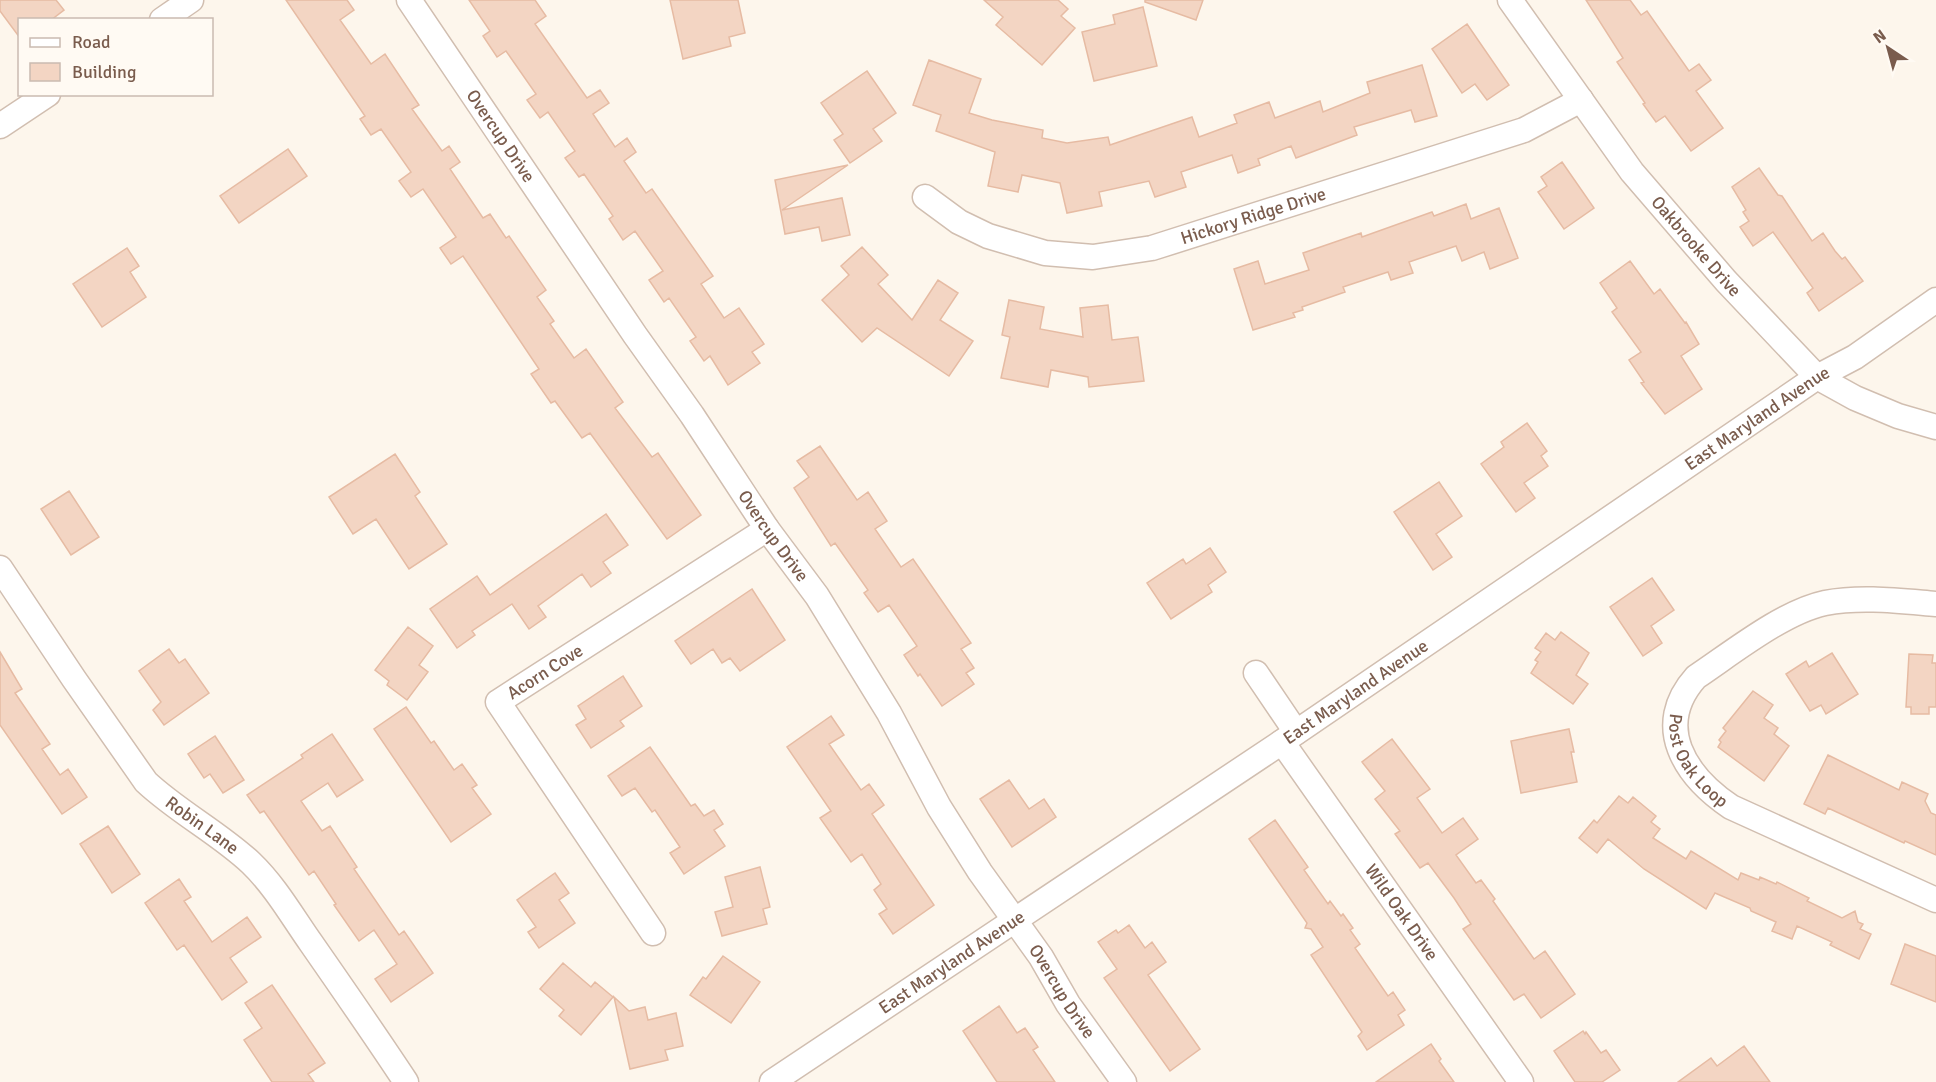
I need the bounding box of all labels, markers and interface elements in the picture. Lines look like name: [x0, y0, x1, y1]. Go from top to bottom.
legend: [18, 18, 213, 96]
north arrow: [1858, 18, 1918, 78]
text: N: [1869, 25, 1890, 48]
text: Road: [72, 31, 111, 53]
text: Building: [72, 61, 136, 83]
street label: Overcup Drive: [462, 85, 540, 187]
street label: Hickory Ridge Drive: [1178, 183, 1329, 249]
street label: Oakbrooke Drive: [1647, 191, 1746, 301]
street label: East Maryland Avenue: [1680, 361, 1833, 475]
street label: Overcup Drive: [733, 486, 813, 586]
street label: East Maryland Avenue: [1279, 635, 1432, 749]
street label: Acorn Cove: [503, 639, 587, 704]
street label: Post Oak Loop: [1664, 712, 1732, 812]
street label: Robin Lane: [161, 791, 243, 859]
street label: Wild Oak Drive: [1360, 860, 1443, 965]
street label: East Maryland Avenue: [875, 906, 1029, 1019]
street label: Overcup Drive: [1024, 940, 1100, 1043]

